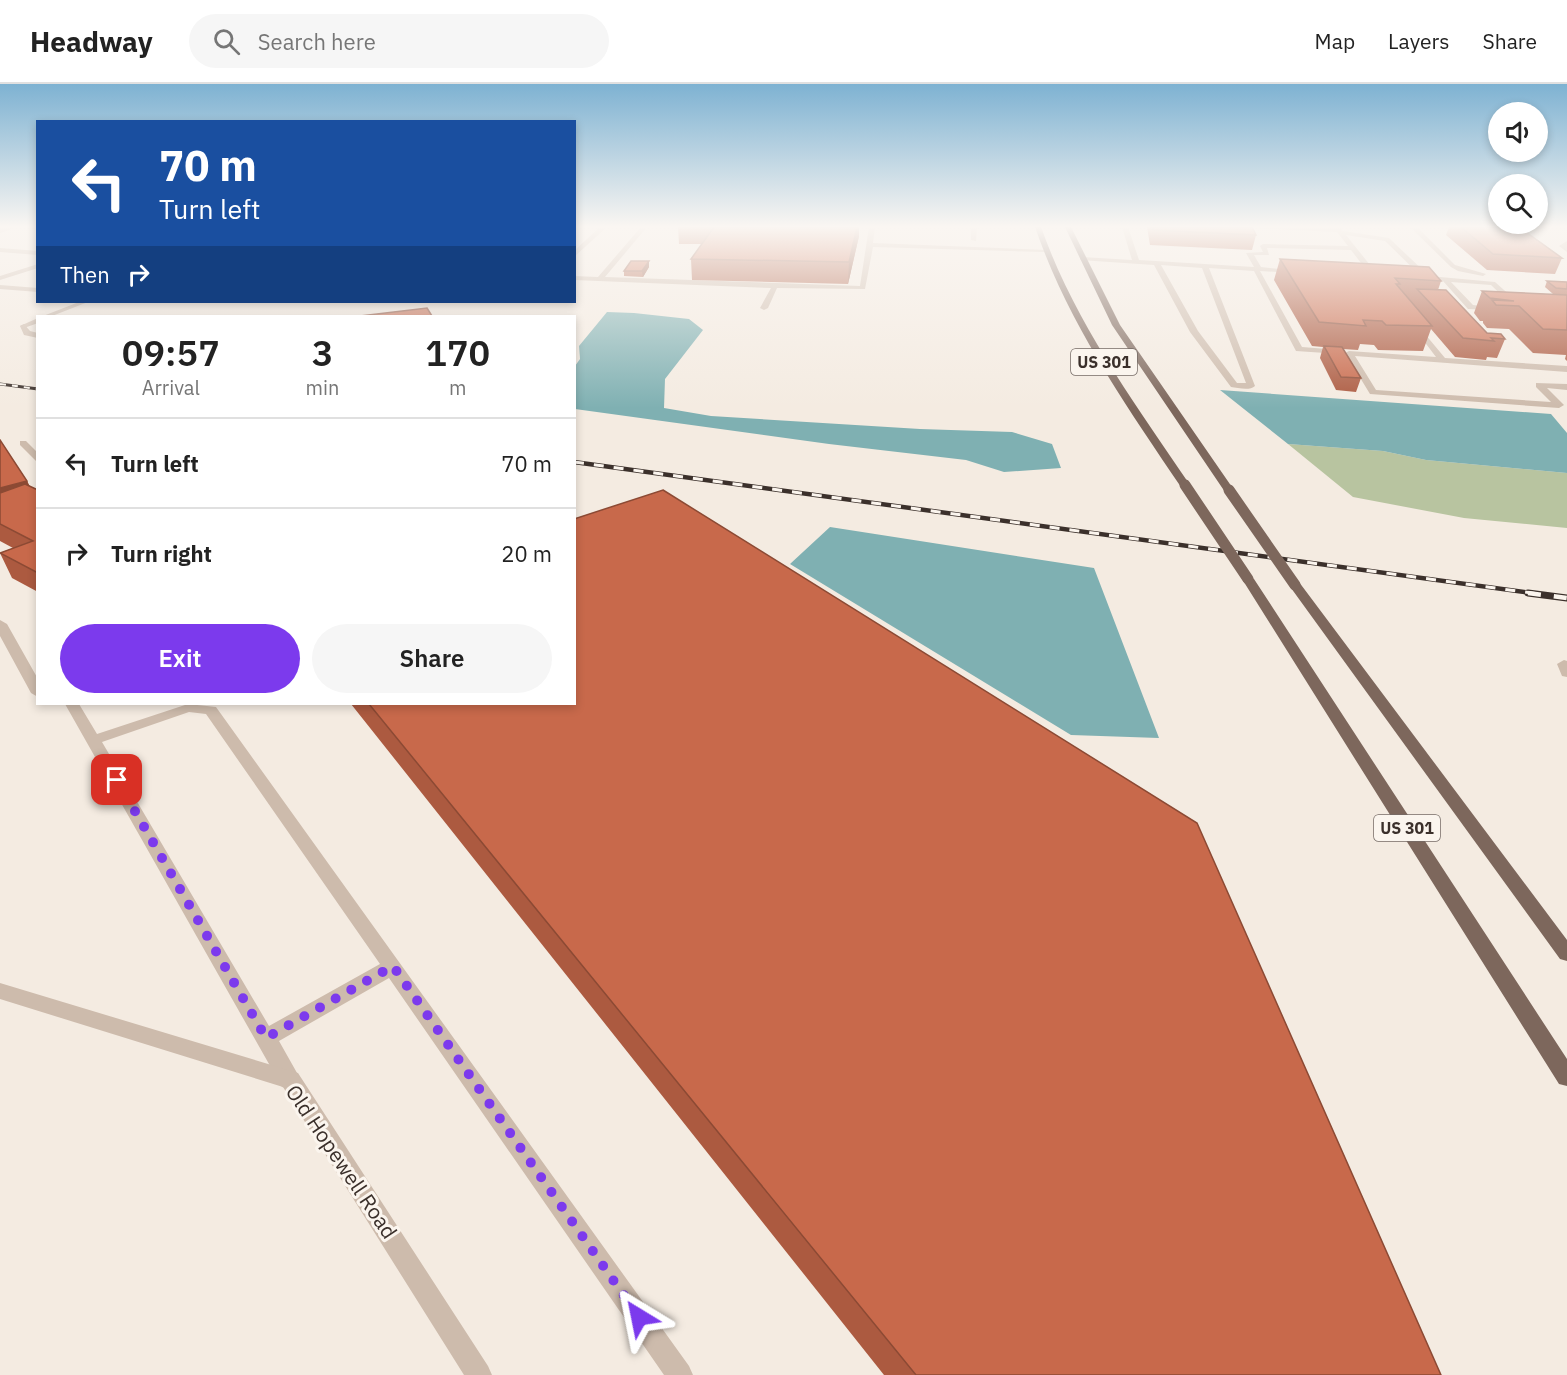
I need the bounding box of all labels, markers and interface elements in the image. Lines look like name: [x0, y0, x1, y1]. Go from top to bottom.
search box: [189, 14, 609, 68]
text: Headway: [30, 23, 153, 60]
icon: search: [210, 25, 243, 58]
text: Search here: [258, 27, 376, 56]
text: Map: [1315, 27, 1355, 55]
text: Layers: [1388, 27, 1450, 55]
text: Share: [1483, 27, 1537, 55]
map controls: [1488, 102, 1548, 234]
button: sound: [1488, 102, 1548, 162]
text: 70 m: [159, 138, 257, 193]
icon: left: [60, 144, 138, 222]
button: search: [1488, 174, 1548, 234]
text: Turn left: [159, 191, 260, 226]
icon: right: [122, 258, 155, 291]
text: Then: [60, 260, 110, 289]
text: 09:57: [122, 329, 220, 376]
text: 3: [312, 329, 333, 376]
text: 170: [425, 329, 490, 376]
road number: US 301: [1071, 349, 1137, 375]
text: Arrival: [142, 374, 200, 401]
text: min: [306, 374, 339, 401]
text: m: [449, 374, 466, 401]
icon: left: [60, 447, 93, 480]
text: Turn left: [111, 449, 199, 478]
text: 70 m: [501, 449, 552, 478]
icon: right: [60, 537, 93, 570]
text: Turn right: [111, 539, 212, 568]
text: 20 m: [501, 539, 552, 568]
button: Exit: [60, 624, 300, 693]
button: Share: [312, 624, 552, 693]
pin: [91, 754, 142, 805]
icon: arrive: [100, 763, 133, 796]
road number: US 301: [1374, 815, 1440, 841]
street label: Old Hopewell Road: [280, 1079, 404, 1244]
position arrow: [607, 1285, 671, 1349]

